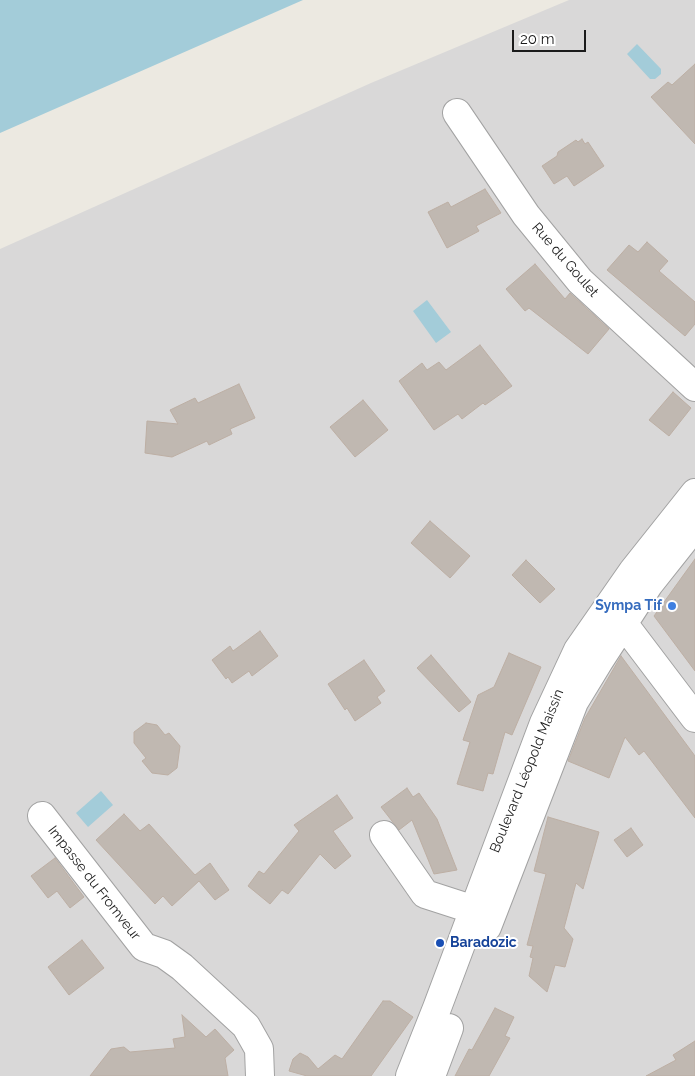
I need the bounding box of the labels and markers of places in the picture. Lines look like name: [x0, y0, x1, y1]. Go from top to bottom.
place label: Sympa Tif: [595, 598, 662, 614]
marker: Sympa Tif: [666, 600, 678, 612]
place label: Baradozic: [450, 935, 517, 951]
marker: Baradozic: [434, 937, 446, 949]

